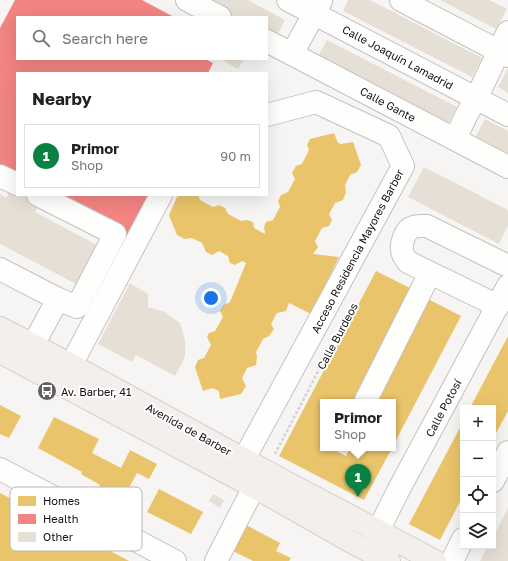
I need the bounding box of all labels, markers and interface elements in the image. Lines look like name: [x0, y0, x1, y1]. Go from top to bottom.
search box: [16, 16, 268, 60]
street label: Calle Joaquín Lamadrid: [340, 22, 456, 92]
icon: search: [30, 27, 52, 49]
text: Search here: [62, 29, 148, 47]
street label: Calle Gante: [358, 84, 418, 124]
text: Nearby: [32, 88, 92, 109]
text: Primor: [71, 139, 119, 157]
text: 1: [43, 148, 49, 164]
text: 90 m: [220, 148, 251, 164]
text: Shop: [71, 157, 103, 173]
street label: Acceso Residencia Mayores Barber: [308, 166, 406, 335]
your location: [201, 288, 221, 308]
street label: Calle Burdeos: [314, 300, 360, 372]
street label: Calle Potosí: [422, 376, 464, 439]
bus stop icon: Av. Barber, 41: [36, 380, 58, 402]
place label: Av. Barber, 41: [61, 385, 131, 398]
popup: [320, 399, 396, 451]
street label: Avenida de Barber: [144, 400, 235, 458]
map controls: [460, 405, 496, 549]
button: +: [460, 405, 496, 441]
text: Primor: [334, 408, 382, 426]
text: Shop: [334, 426, 366, 442]
button: −: [460, 441, 496, 477]
pin: 1: [345, 464, 371, 497]
button: locate: [460, 477, 496, 513]
legend: [10, 487, 142, 551]
text: Homes: [43, 494, 80, 507]
text: Health: [43, 512, 78, 525]
button: layers: [460, 513, 496, 549]
text: Other: [43, 530, 74, 543]

